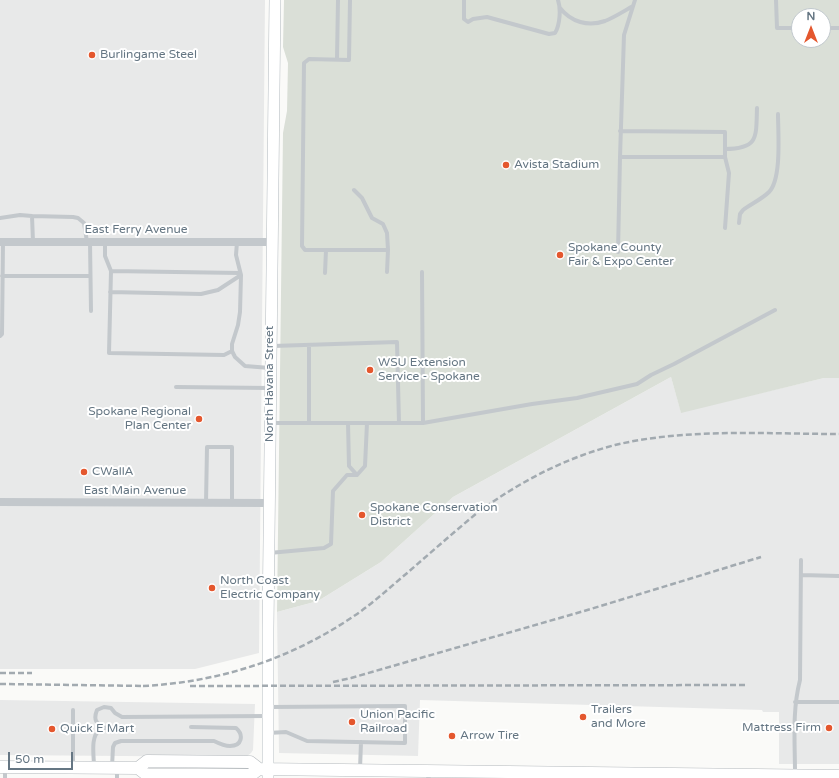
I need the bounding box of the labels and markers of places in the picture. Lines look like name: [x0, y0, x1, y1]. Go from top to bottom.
place label: Burlingame Steel: [100, 48, 197, 62]
marker: Burlingame Steel: [87, 50, 97, 60]
place label: Avista Stadium: [514, 158, 599, 172]
marker: Avista Stadium: [501, 160, 511, 170]
place label: Spokane County Fair & Expo Center: [568, 241, 674, 269]
marker: Spokane County Fair & Expo Center: [555, 250, 565, 260]
place label: WSU Extension Service - Spokane: [378, 356, 480, 384]
marker: WSU Extension Service - Spokane: [365, 365, 375, 375]
place label: Spokane Regional Plan Center: [88, 405, 191, 433]
marker: Spokane Regional Plan Center: [194, 414, 204, 424]
place label: CWallA: [92, 465, 134, 479]
marker: CWallA: [79, 467, 89, 477]
place label: Spokane Conservation District: [370, 501, 498, 529]
marker: Spokane Conservation District: [357, 510, 367, 520]
place label: North Coast Electric Company: [220, 574, 320, 602]
marker: North Coast Electric Company: [207, 583, 217, 593]
place label: Trailers and More: [591, 703, 646, 731]
place label: Union Pacific Railroad: [360, 708, 435, 736]
marker: Trailers and More: [578, 712, 588, 722]
marker: Union Pacific Railroad: [347, 717, 357, 727]
place label: Mattress Firm: [742, 721, 821, 735]
place label: Quick E Mart: [60, 722, 134, 736]
marker: Mattress Firm: [824, 723, 834, 733]
marker: Quick E Mart: [47, 724, 57, 734]
place label: Arrow Tire: [460, 729, 519, 743]
marker: Arrow Tire: [447, 731, 457, 741]

